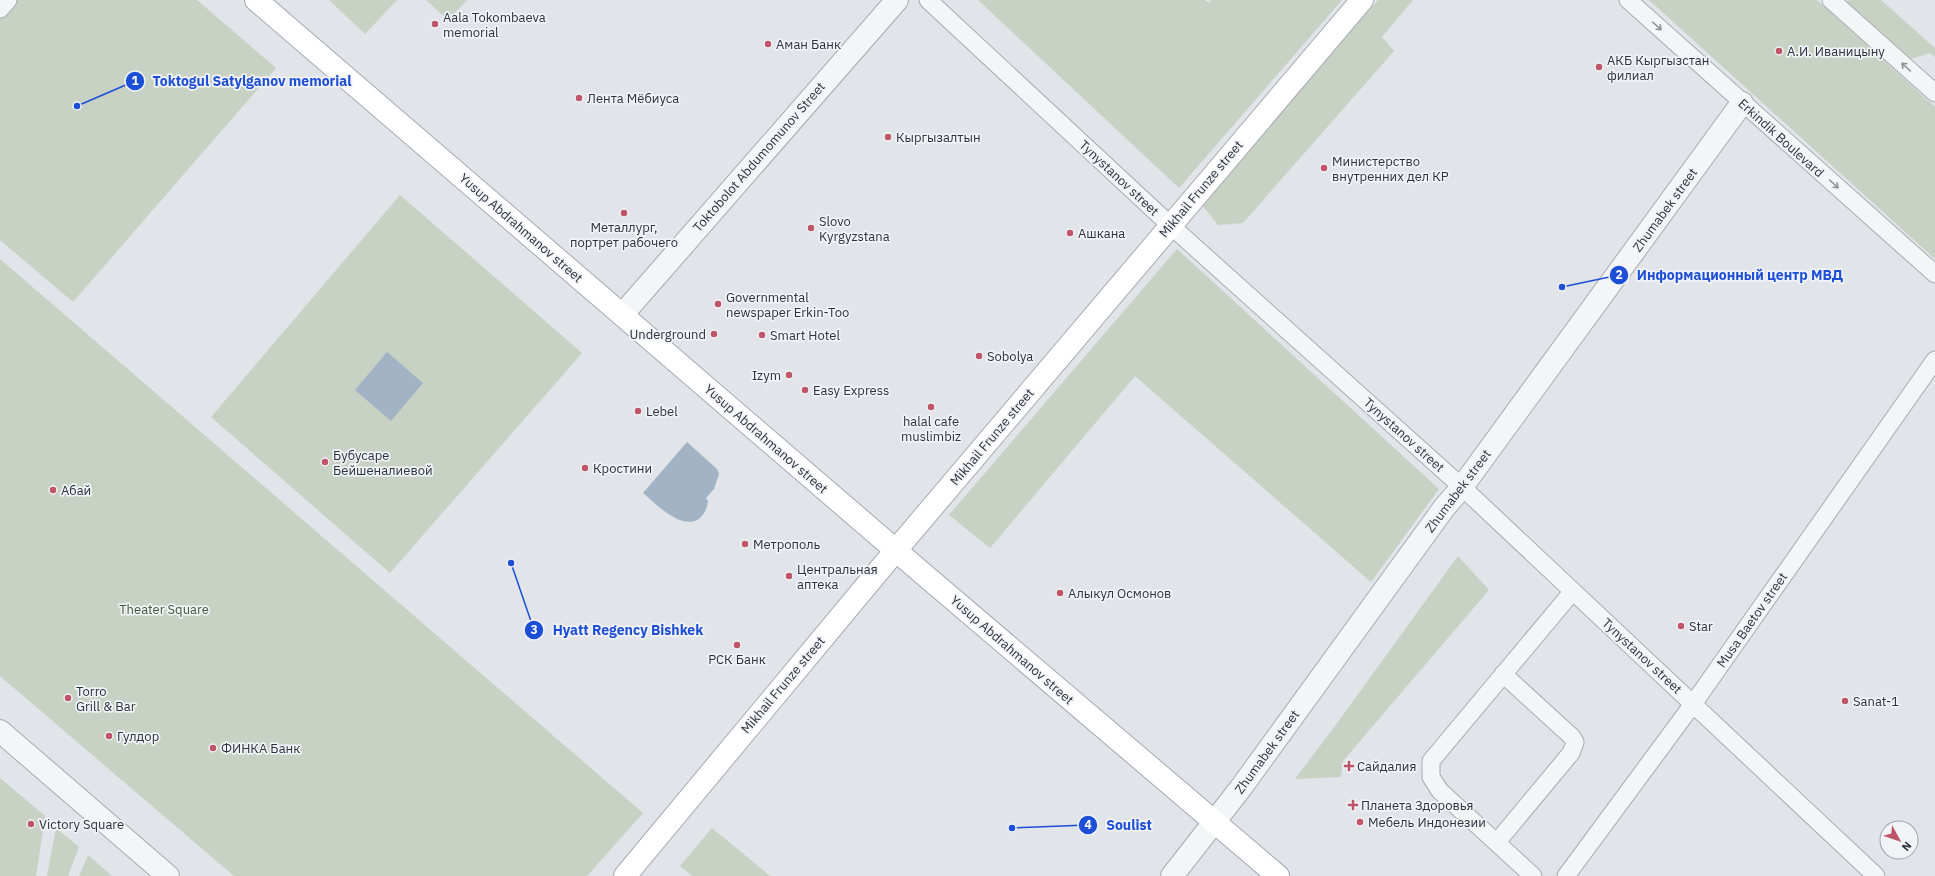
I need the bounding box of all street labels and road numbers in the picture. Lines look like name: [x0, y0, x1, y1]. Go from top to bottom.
street label: Toktobolot Abdumomunov Street: [689, 78, 829, 236]
street label: Erkindik Boulevard: [1735, 95, 1827, 181]
street label: Tynystanov street: [1075, 137, 1163, 219]
street label: Mikhail Frunze street: [1155, 137, 1247, 241]
street label: Zhumabek street: [1629, 165, 1701, 255]
street label: Yusup Abdrahmanov street: [456, 170, 586, 286]
street label: Yusup Abdrahmanov street: [701, 381, 831, 497]
street label: Mikhail Frunze street: [946, 385, 1038, 489]
street label: Tynystanov street: [1360, 394, 1448, 476]
street label: Zhumabek street: [1421, 446, 1495, 536]
street label: Musa Baetov street: [1713, 569, 1791, 671]
street label: Yusup Abdrahmanov street: [947, 592, 1077, 708]
street label: Tynystanov street: [1598, 615, 1686, 697]
street label: Mikhail Frunze street: [737, 633, 829, 737]
street label: Zhumabek street: [1231, 707, 1303, 797]

